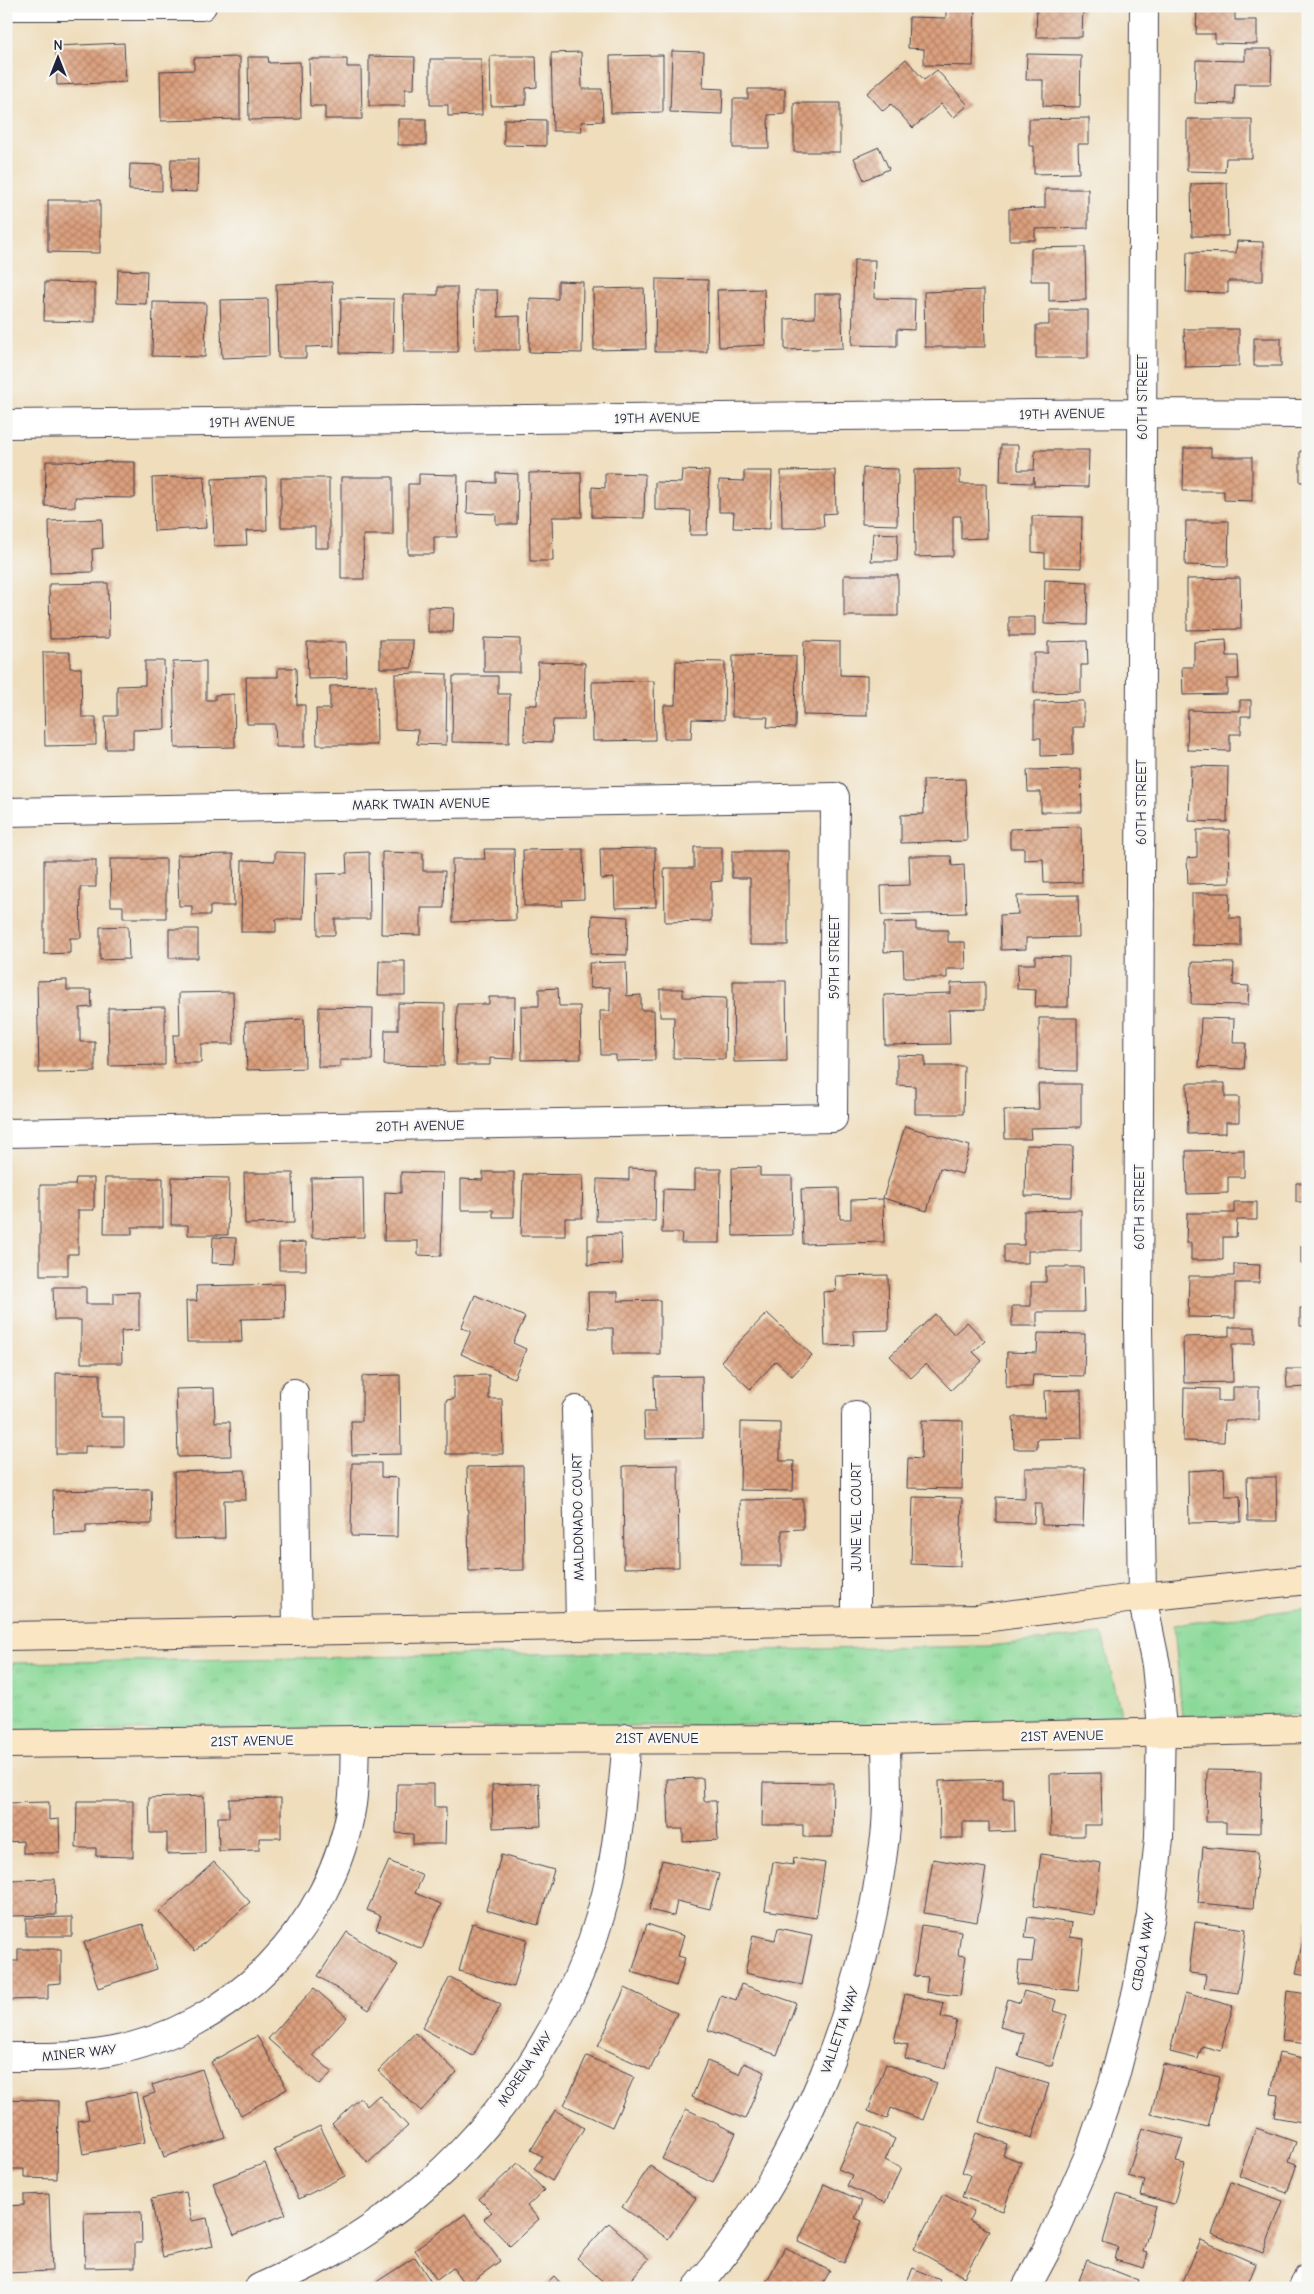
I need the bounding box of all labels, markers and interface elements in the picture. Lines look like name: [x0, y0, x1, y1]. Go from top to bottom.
north arrow: [32, 32, 82, 82]
text: N: [53, 37, 63, 54]
street label: 60TH STREET: [1134, 353, 1151, 440]
street label: 19TH AVENUE: [1019, 405, 1105, 423]
street label: 19TH AVENUE: [614, 409, 700, 427]
street label: 19TH AVENUE: [209, 413, 295, 431]
street label: 60TH STREET: [1133, 758, 1150, 845]
street label: MARK TWAIN AVENUE: [352, 794, 490, 814]
street label: 59TH STREET: [826, 914, 843, 999]
street label: 20TH AVENUE: [375, 1117, 465, 1135]
street label: 60TH STREET: [1131, 1163, 1148, 1250]
street label: MALDONADO COURT: [568, 1452, 588, 1581]
street label: JUNE VEL COURT: [848, 1462, 865, 1571]
street label: 21ST AVENUE: [1020, 1727, 1104, 1745]
street label: 21ST AVENUE: [615, 1730, 699, 1747]
street label: 21ST AVENUE: [210, 1732, 294, 1750]
street label: CIBOLA WAY: [1128, 1911, 1158, 1992]
street label: VALLETTA WAY: [817, 1984, 863, 2076]
street label: MORENA WAY: [494, 2028, 557, 2110]
street label: MINER WAY: [41, 2041, 118, 2065]

